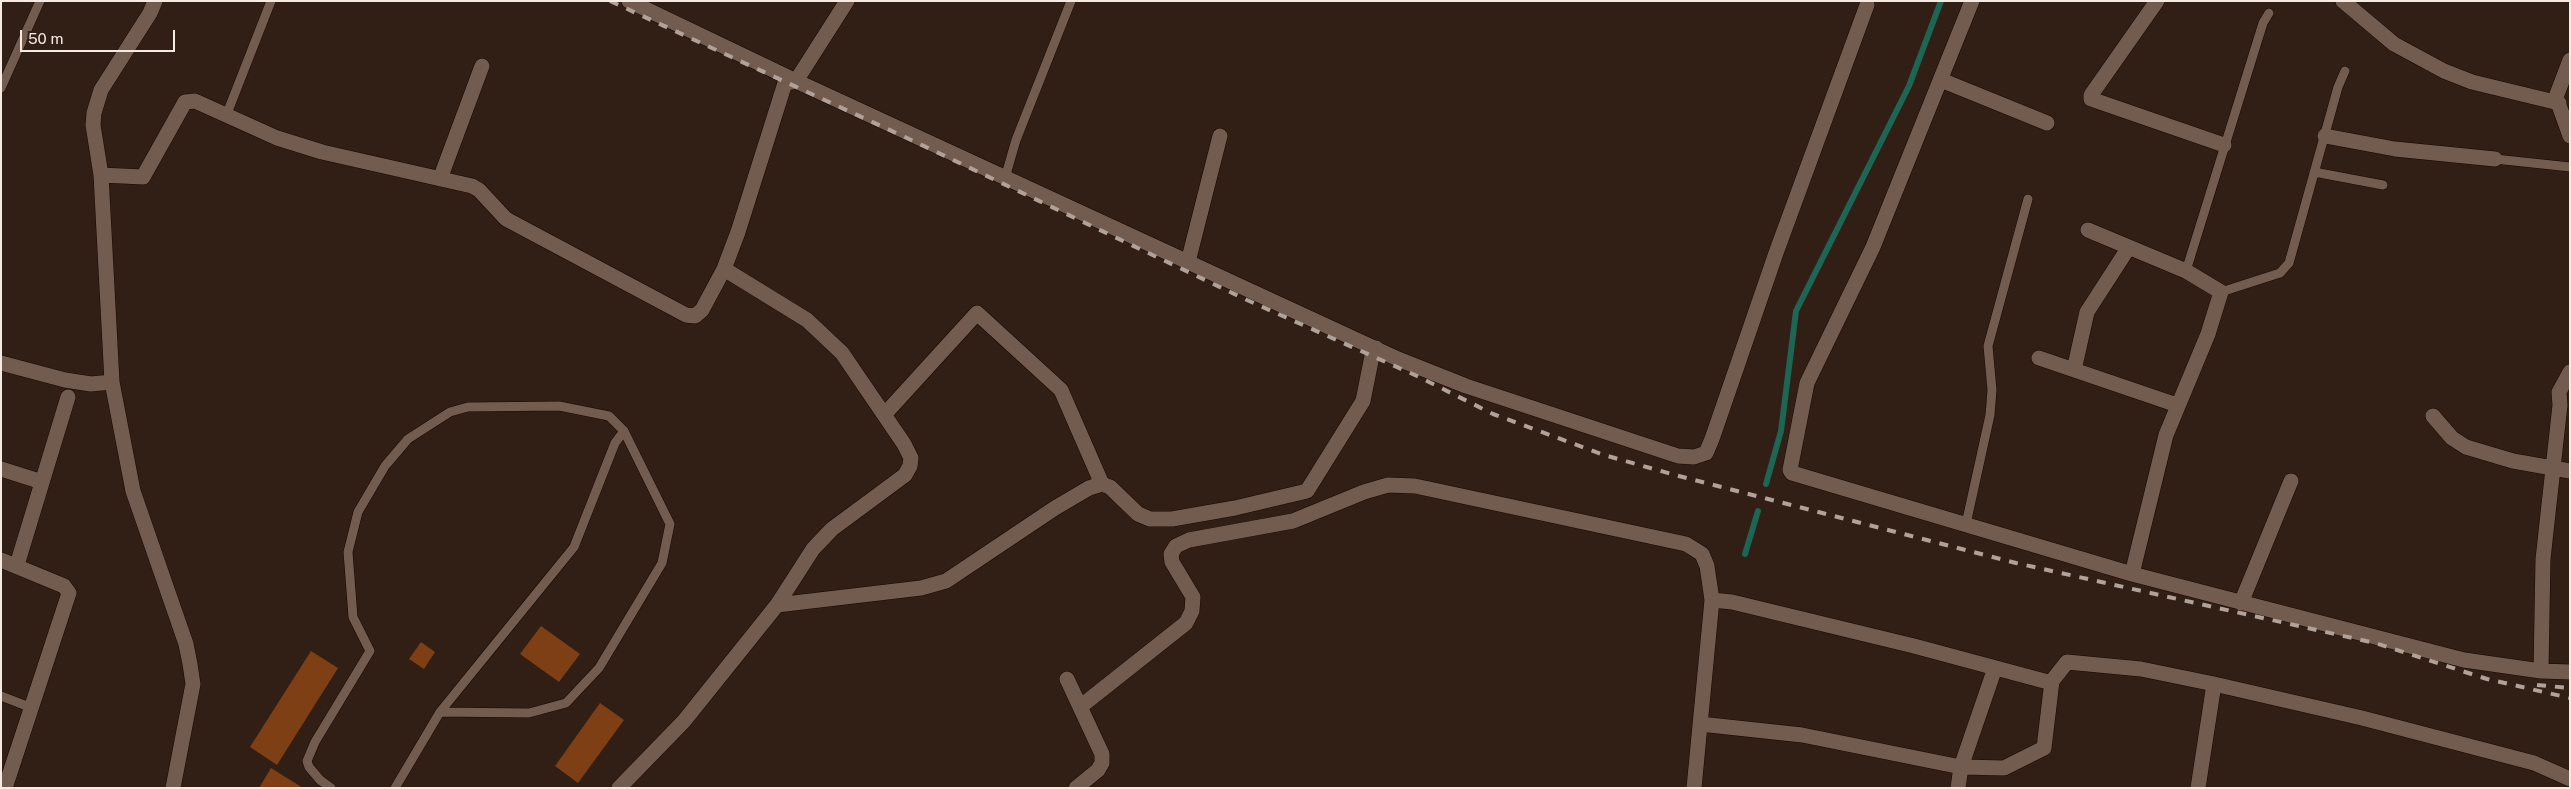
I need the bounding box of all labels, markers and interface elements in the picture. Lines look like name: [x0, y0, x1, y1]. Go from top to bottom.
scale bar: [22, 20, 178, 52]
text: 50 m: [28, 30, 63, 47]

